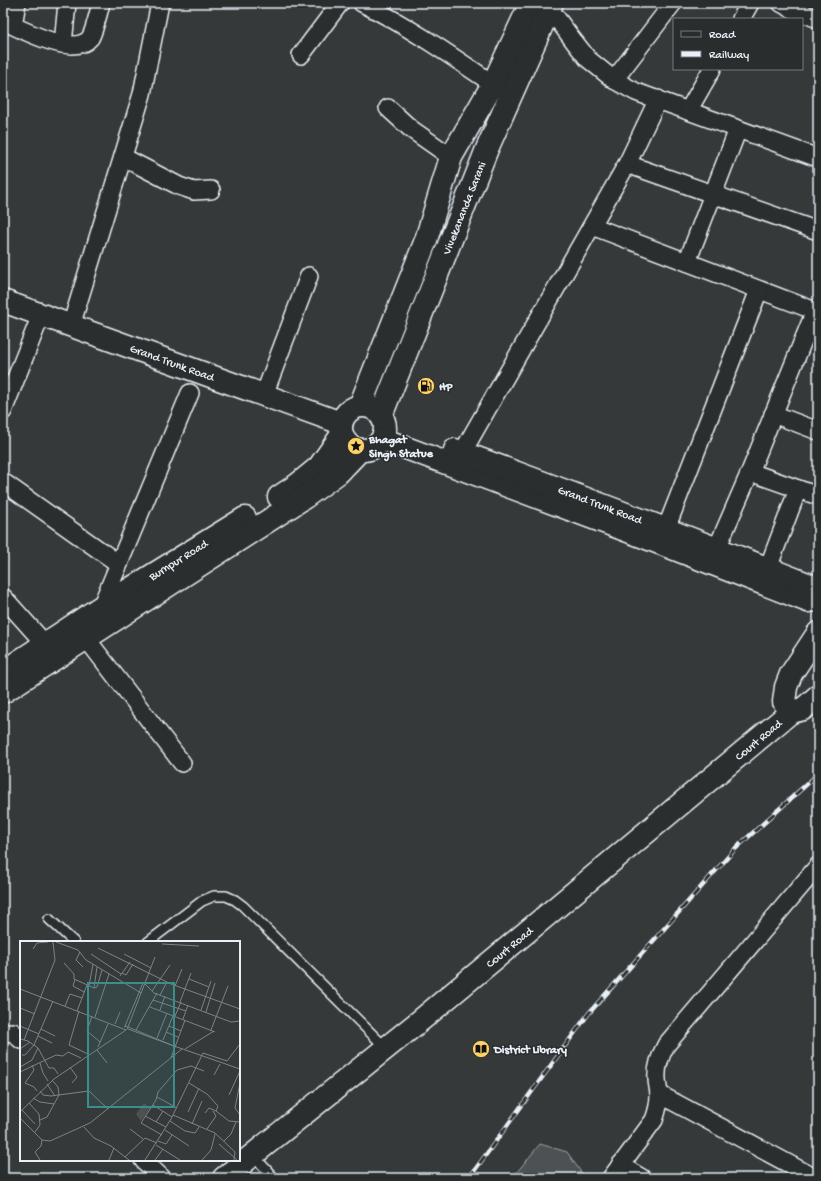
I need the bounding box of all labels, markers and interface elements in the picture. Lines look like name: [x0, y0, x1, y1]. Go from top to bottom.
legend: [673, 18, 803, 70]
text: Road: [709, 29, 736, 43]
text: Railway: [709, 49, 749, 63]
street label: Vivekananda Sarani: [440, 160, 490, 258]
street label: Grand Trunk Road: [128, 342, 217, 386]
fuel station icon: HP: [416, 376, 436, 396]
place label: HP: [439, 381, 453, 395]
place label: Bhagat Singh Statue: [368, 434, 434, 462]
place icon: Bhagat Singh Statue: [346, 436, 366, 456]
street label: Grand Trunk Road: [555, 484, 644, 529]
street label: Burnpur Road: [146, 537, 212, 585]
street label: Court Road: [733, 717, 786, 765]
street label: Court Road: [484, 924, 537, 972]
inset map: [20, 941, 240, 1161]
library icon: District Library: [471, 1039, 491, 1059]
place label: District Library: [493, 1044, 567, 1058]

